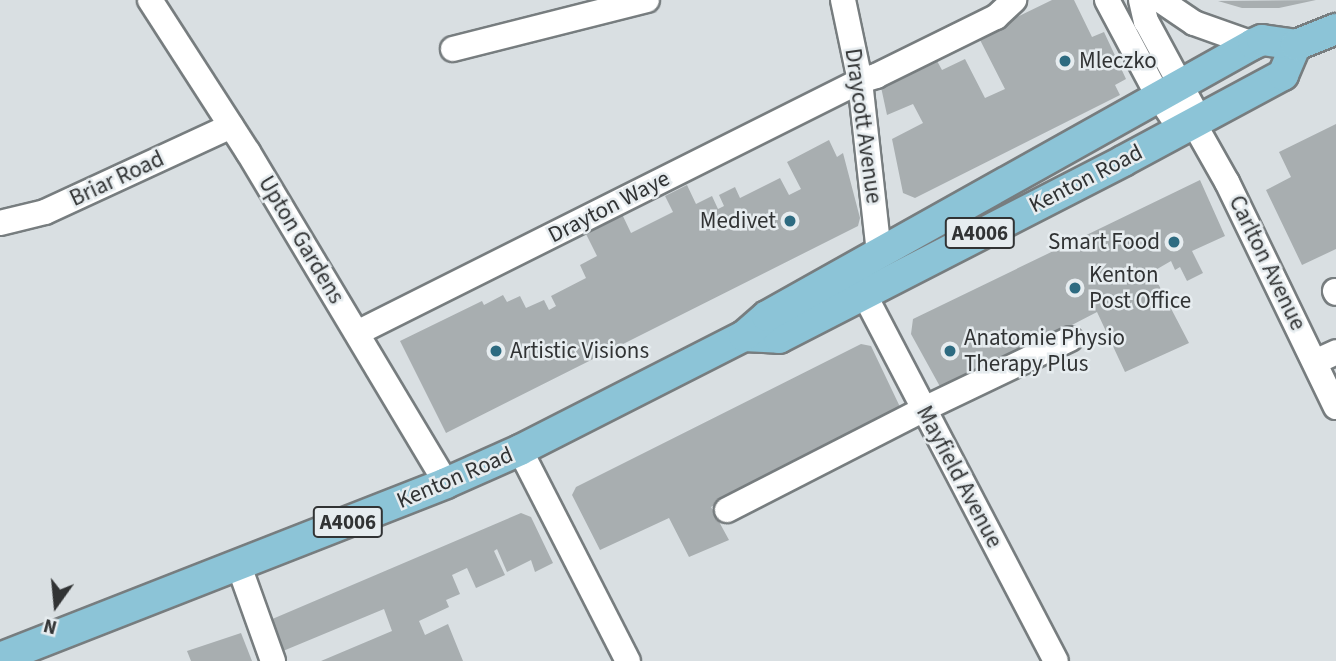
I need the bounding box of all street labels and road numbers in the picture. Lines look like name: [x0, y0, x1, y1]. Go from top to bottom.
street label: Draycott Avenue: [838, 47, 888, 205]
street label: Kenton Road: [1025, 139, 1147, 219]
street label: Briar Road: [66, 145, 168, 213]
street label: Drayton Waye: [544, 165, 674, 249]
street label: Upton Gardens: [252, 171, 350, 309]
street label: Carlton Avenue: [1222, 191, 1312, 335]
road number: A4006: [943, 216, 1017, 250]
street label: Mayfield Avenue: [910, 401, 1008, 553]
street label: Kenton Road: [393, 441, 517, 515]
road number: A4006: [311, 504, 385, 540]

